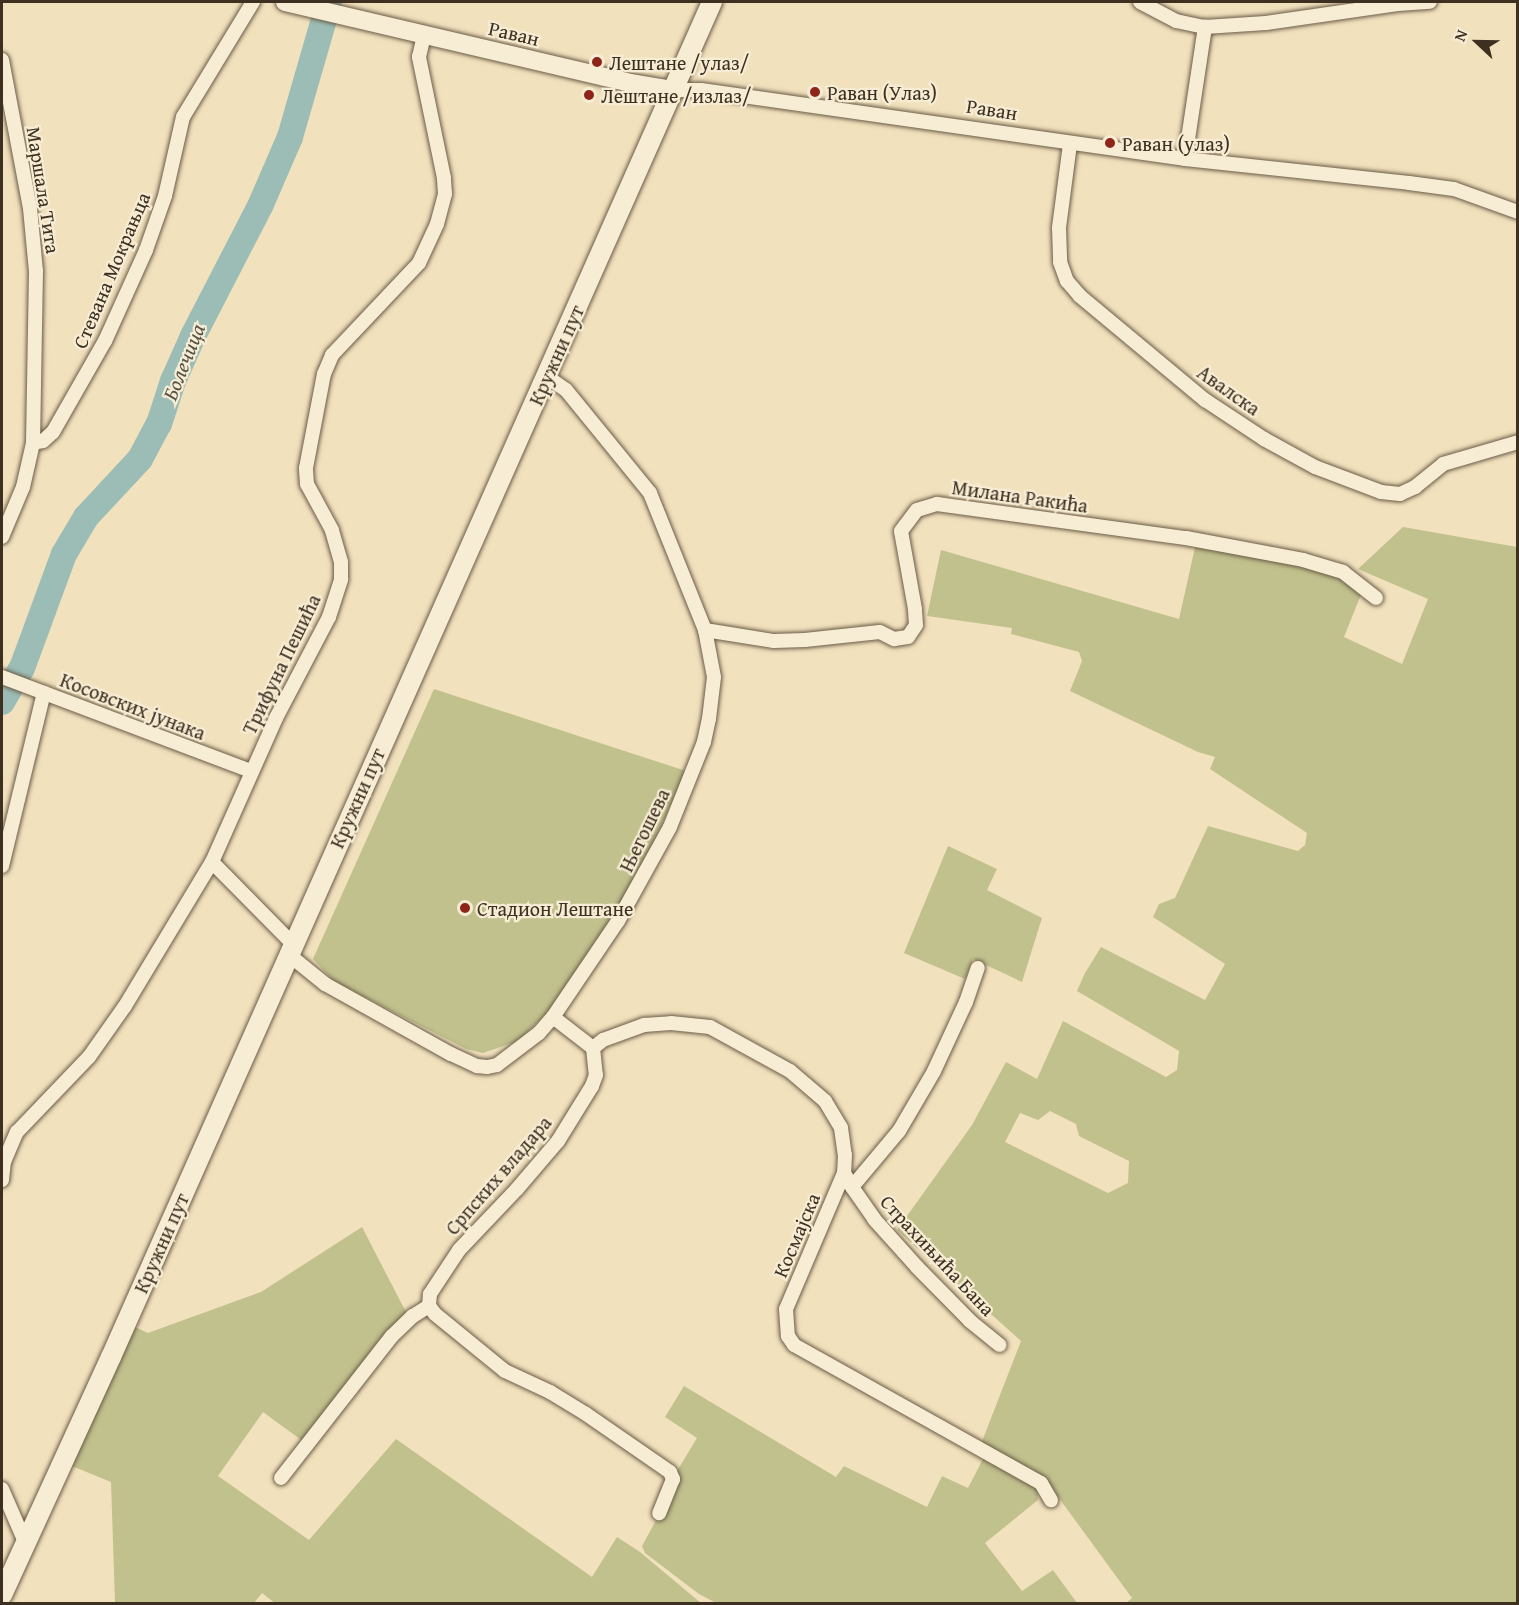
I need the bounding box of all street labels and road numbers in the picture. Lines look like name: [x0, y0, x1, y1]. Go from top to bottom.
street label: Раван: [486, 16, 542, 50]
street label: Раван: [965, 93, 1019, 125]
street label: Маршала Тита: [22, 125, 66, 255]
street label: Стевана Мокрањца: [67, 188, 155, 352]
street label: Кружни пут: [523, 301, 589, 409]
street label: Авалска: [1193, 360, 1265, 420]
street label: Милана Ракића: [950, 475, 1090, 517]
street label: Трифуна Пешића: [237, 590, 325, 738]
street label: Косовских јунака: [57, 667, 209, 745]
street label: Кружни пут: [324, 744, 390, 852]
street label: Његошева: [614, 784, 674, 876]
street label: Српских владара: [440, 1111, 556, 1239]
street label: Кружни пут: [128, 1189, 194, 1297]
street label: Космајска: [767, 1189, 825, 1281]
street label: Страхињића Бана: [876, 1189, 1000, 1321]

